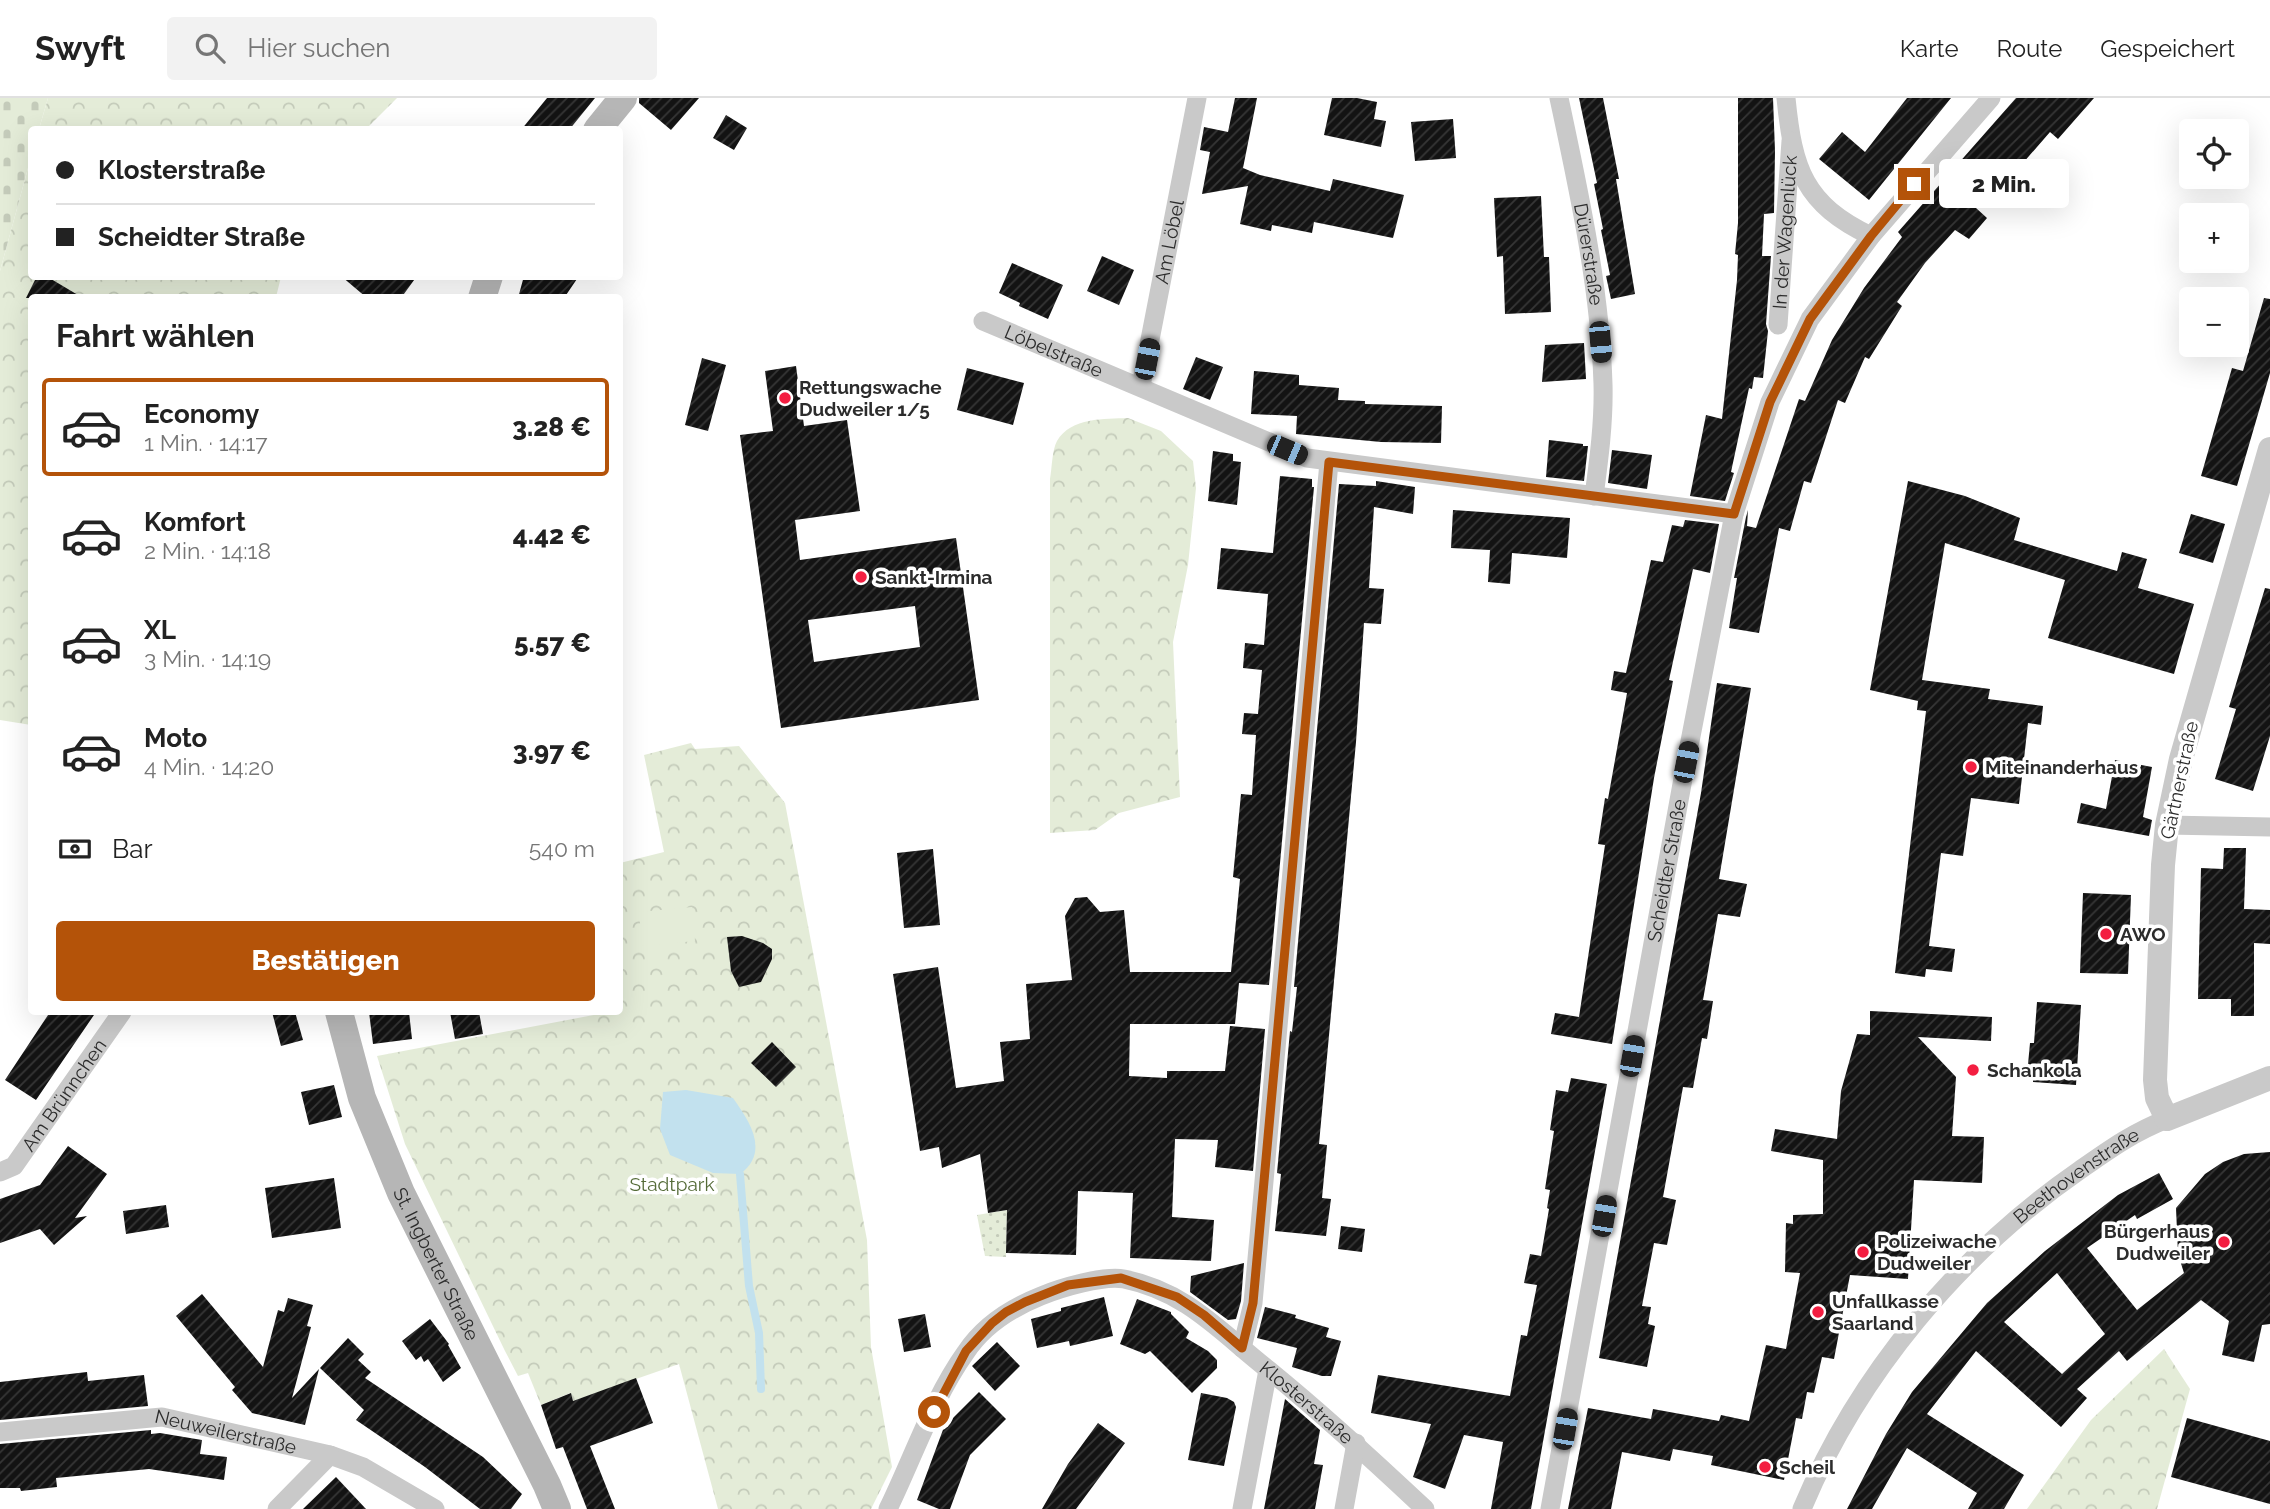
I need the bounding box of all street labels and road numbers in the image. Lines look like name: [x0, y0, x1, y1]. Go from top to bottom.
street label: In der Wagenlück: [1768, 155, 1801, 310]
street label: Am Löbel: [1150, 197, 1188, 286]
street label: Dürerstraße: [1570, 201, 1608, 306]
street label: Löbelstraße: [1002, 321, 1106, 381]
street label: Gärtnerstraße: [2156, 719, 2202, 841]
street label: Scheidter Straße: [1642, 797, 1690, 944]
street label: Am Brünnchen: [17, 1035, 111, 1155]
street label: Beethovenstraße: [2009, 1123, 2143, 1228]
street label: St. Ingberter Straße: [389, 1184, 484, 1344]
street label: Klosterstraße: [1255, 1356, 1358, 1448]
street label: Neuweilerstraße: [153, 1405, 299, 1458]

